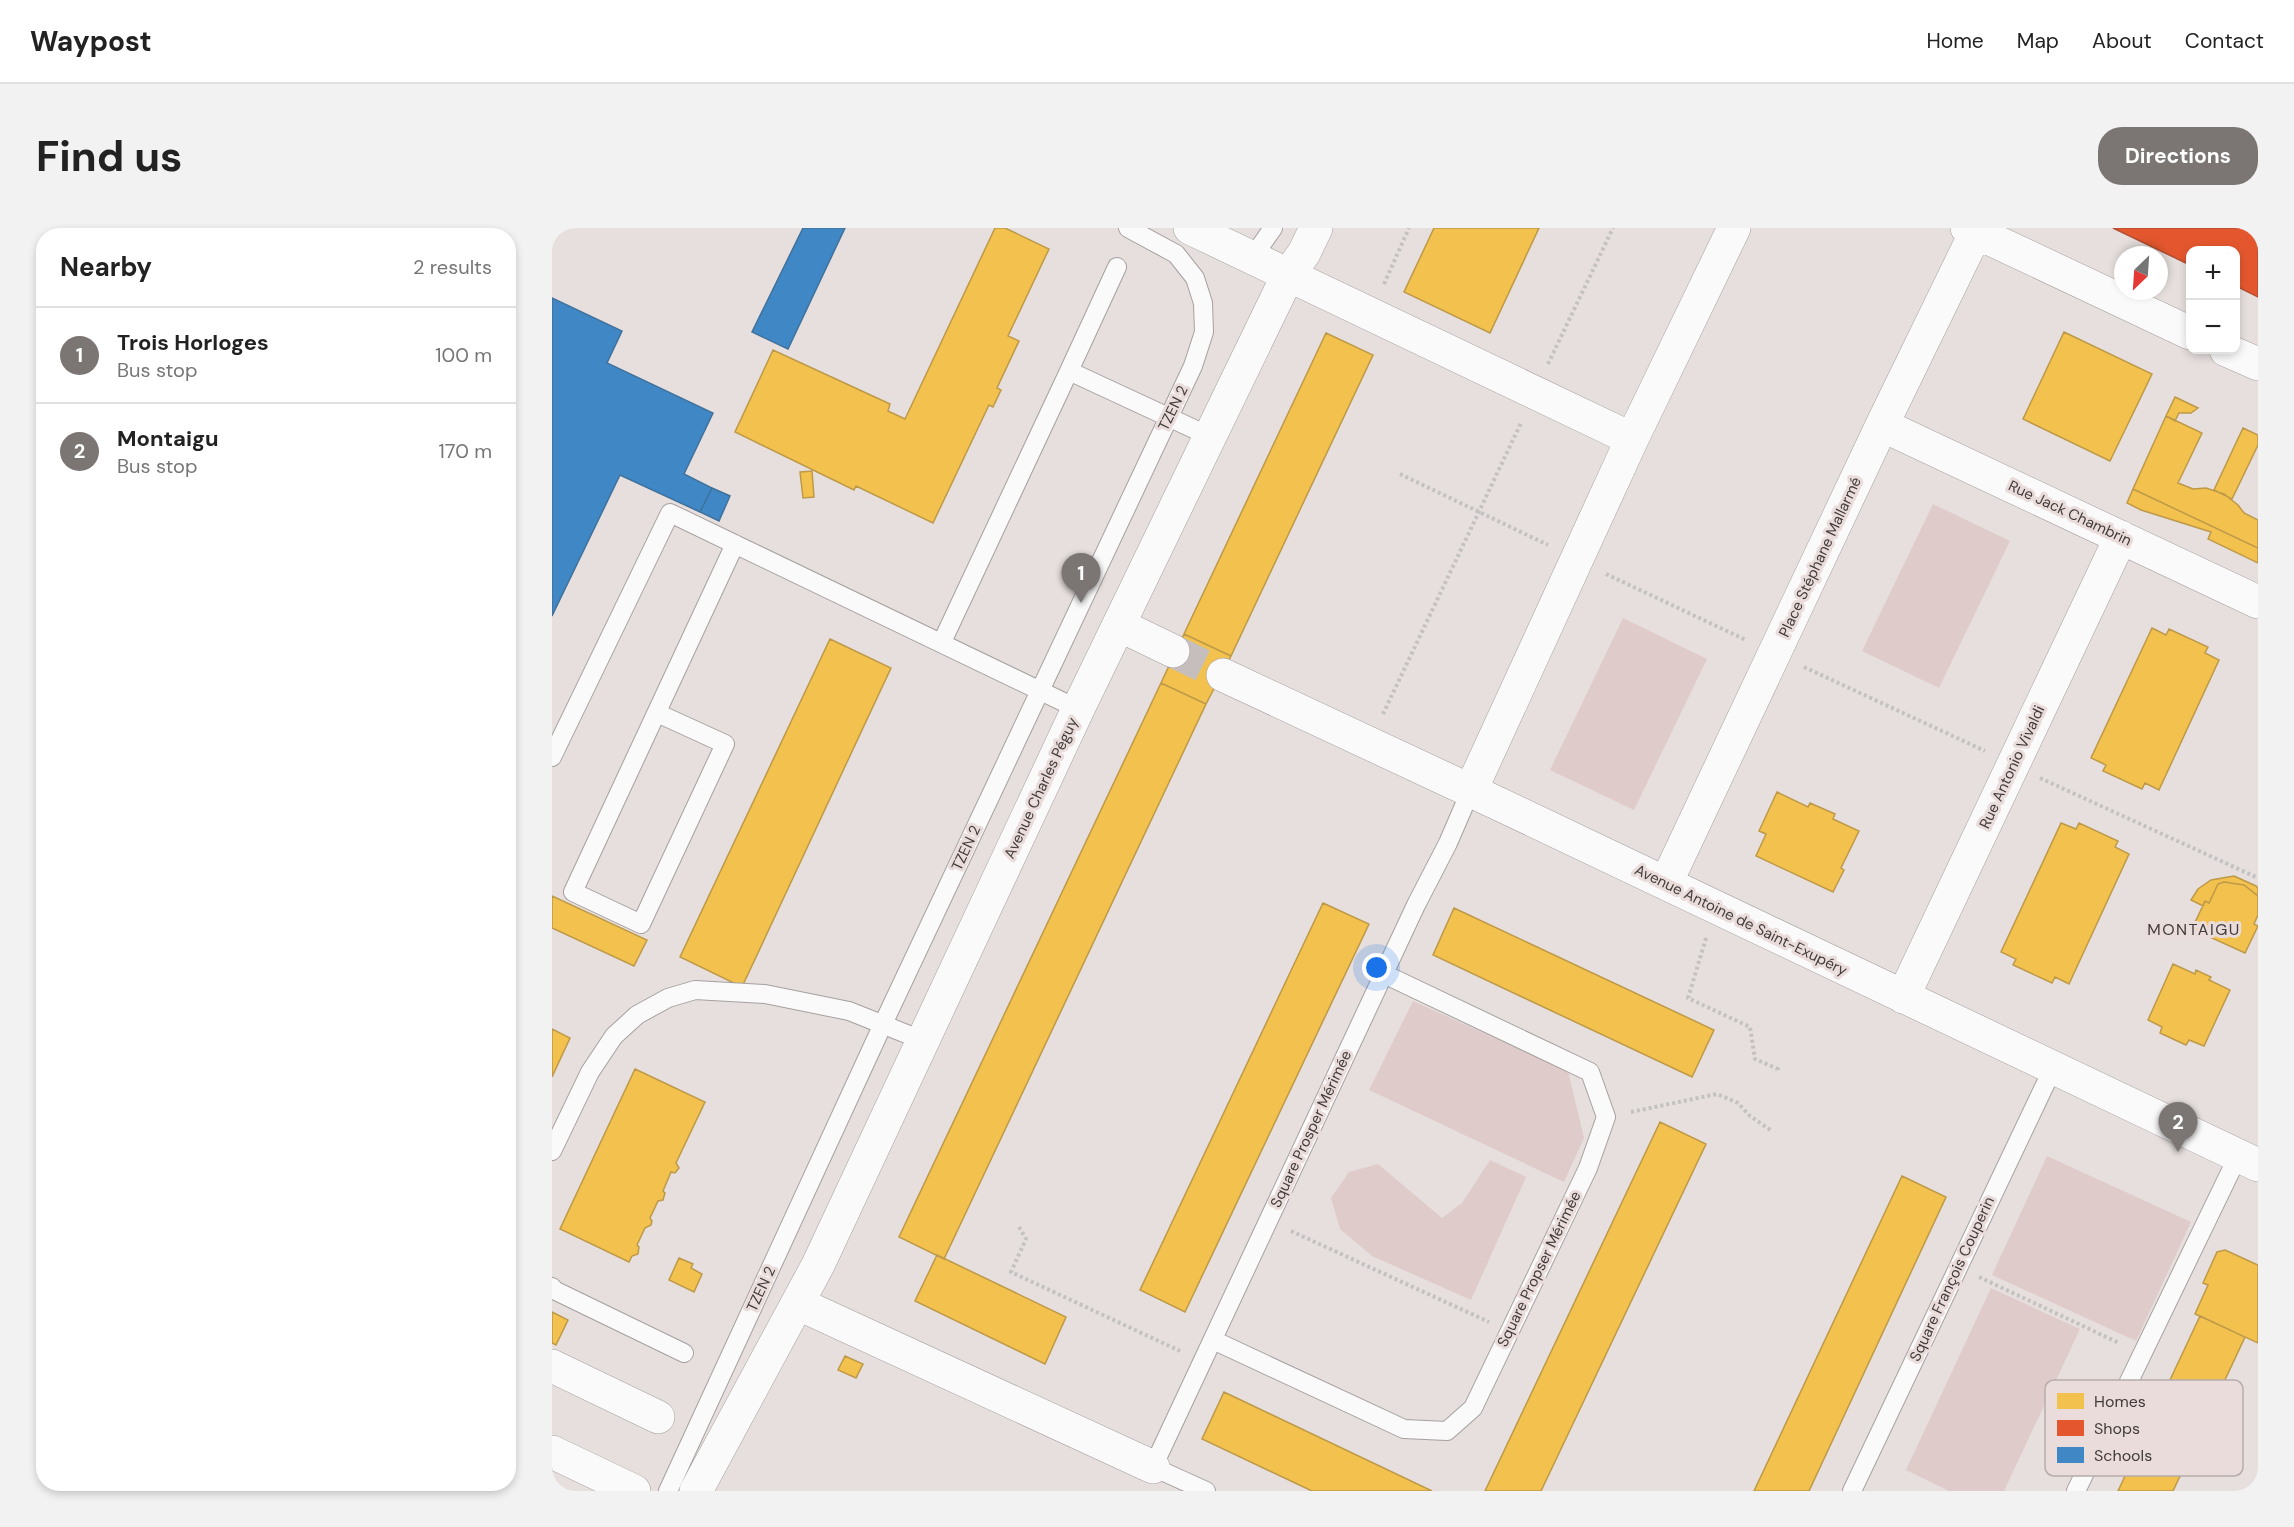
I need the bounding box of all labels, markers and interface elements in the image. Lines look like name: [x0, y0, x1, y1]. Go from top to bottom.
text: Waypost: [30, 23, 152, 60]
text: Home: [1926, 27, 1984, 55]
text: Map: [2017, 27, 2059, 55]
text: About: [2092, 27, 2152, 55]
text: Contact: [2185, 27, 2264, 55]
button: Directions: [2098, 127, 2258, 185]
text: Find us: [36, 129, 182, 184]
north arrow: [2114, 246, 2168, 300]
map controls: [2186, 246, 2240, 354]
button: +: [2186, 246, 2240, 300]
text: Nearby: [60, 250, 152, 284]
text: 2 results: [413, 254, 492, 280]
button: −: [2186, 300, 2240, 354]
text: Trois Horloges: [117, 328, 269, 357]
text: 1: [76, 342, 83, 368]
text: 100 m: [435, 342, 492, 368]
text: Bus stop: [117, 357, 197, 383]
street label: TZEN 2: [1153, 382, 1193, 434]
text: Montaigu: [117, 424, 219, 453]
text: 2: [74, 438, 85, 464]
text: 170 m: [439, 438, 492, 464]
text: Bus stop: [117, 453, 197, 479]
street label: Place Stéphane Mallarmé: [1774, 474, 1866, 640]
street label: Rue Jack Chambrin: [2005, 476, 2135, 550]
pin: 1: [1062, 554, 1100, 603]
street label: Rue Antonio Vivaldi: [1975, 702, 2049, 832]
street label: Avenue Charles Péguy: [1000, 714, 1083, 862]
street label: TZEN 2: [947, 822, 985, 874]
street label: Avenue Antoine de Saint-Exupéry: [1631, 860, 1851, 981]
district label: MONTAIGU: [2147, 919, 2241, 940]
your location: [1362, 953, 1391, 982]
street label: Square Prosper Mérimée: [1266, 1047, 1356, 1211]
pin: 2: [2158, 1102, 2198, 1152]
street label: Square Propser Mérimée: [1492, 1188, 1586, 1350]
street label: Square François Couperin: [1905, 1193, 1999, 1365]
street label: TZEN 2: [742, 1263, 780, 1315]
legend: [2045, 1380, 2243, 1476]
text: Homes: [2094, 1391, 2146, 1412]
text: Shops: [2094, 1418, 2140, 1439]
text: Schools: [2094, 1445, 2152, 1466]

